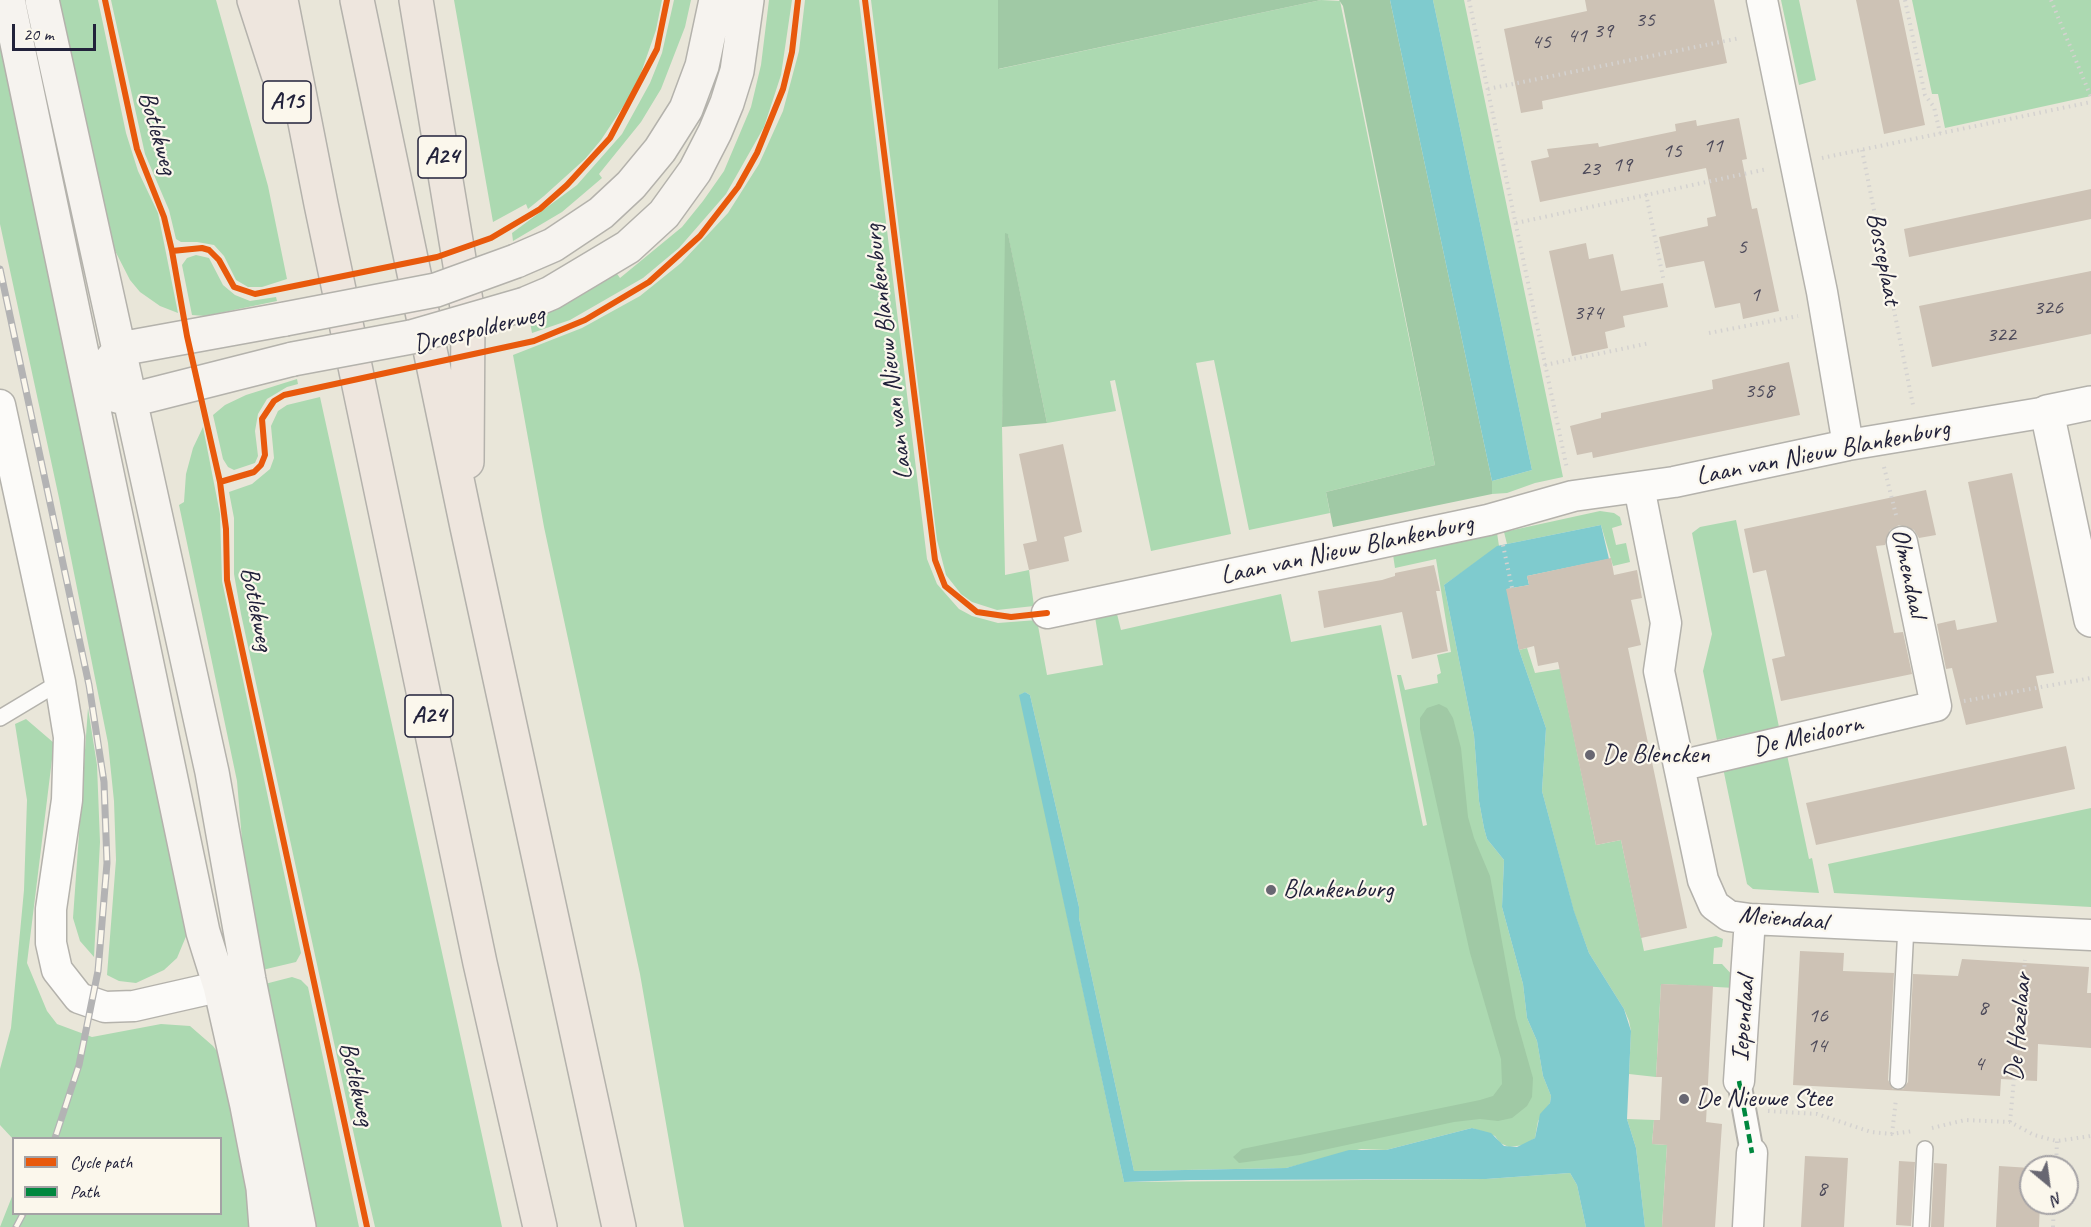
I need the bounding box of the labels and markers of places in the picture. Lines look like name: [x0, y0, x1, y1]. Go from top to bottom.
place label: De Blencken: [1602, 739, 1710, 771]
marker: De Blencken: [1583, 748, 1597, 762]
place label: Blankenburg: [1283, 874, 1393, 906]
marker: Blankenburg: [1264, 883, 1278, 897]
place label: De Nieuwe Stee: [1696, 1083, 1832, 1115]
marker: De Nieuwe Stee: [1677, 1092, 1691, 1106]

